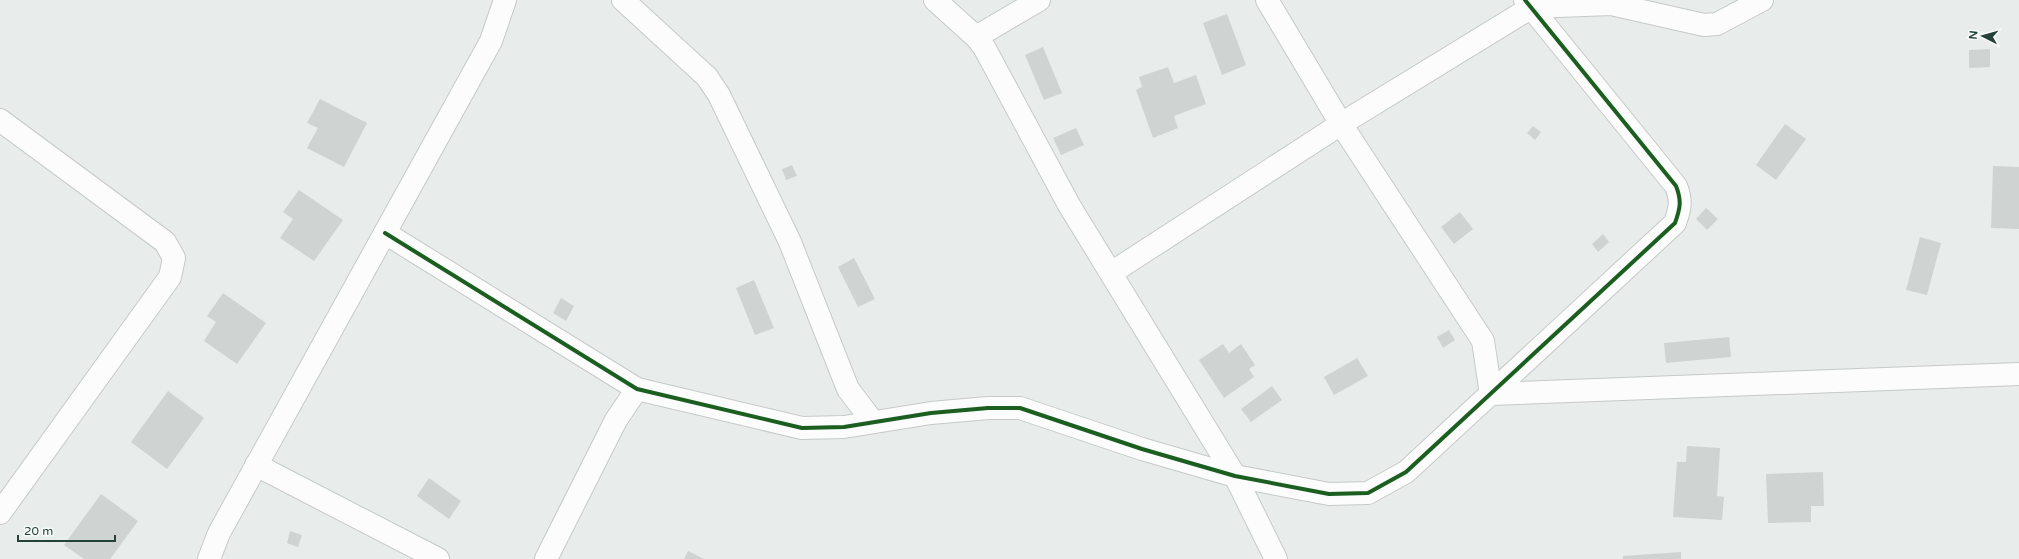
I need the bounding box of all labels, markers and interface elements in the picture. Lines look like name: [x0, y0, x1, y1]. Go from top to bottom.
north arrow: [1963, 16, 2003, 56]
text: N: [1967, 30, 1980, 40]
scale bar: [18, 517, 115, 543]
text: 20 m: [24, 524, 53, 538]

